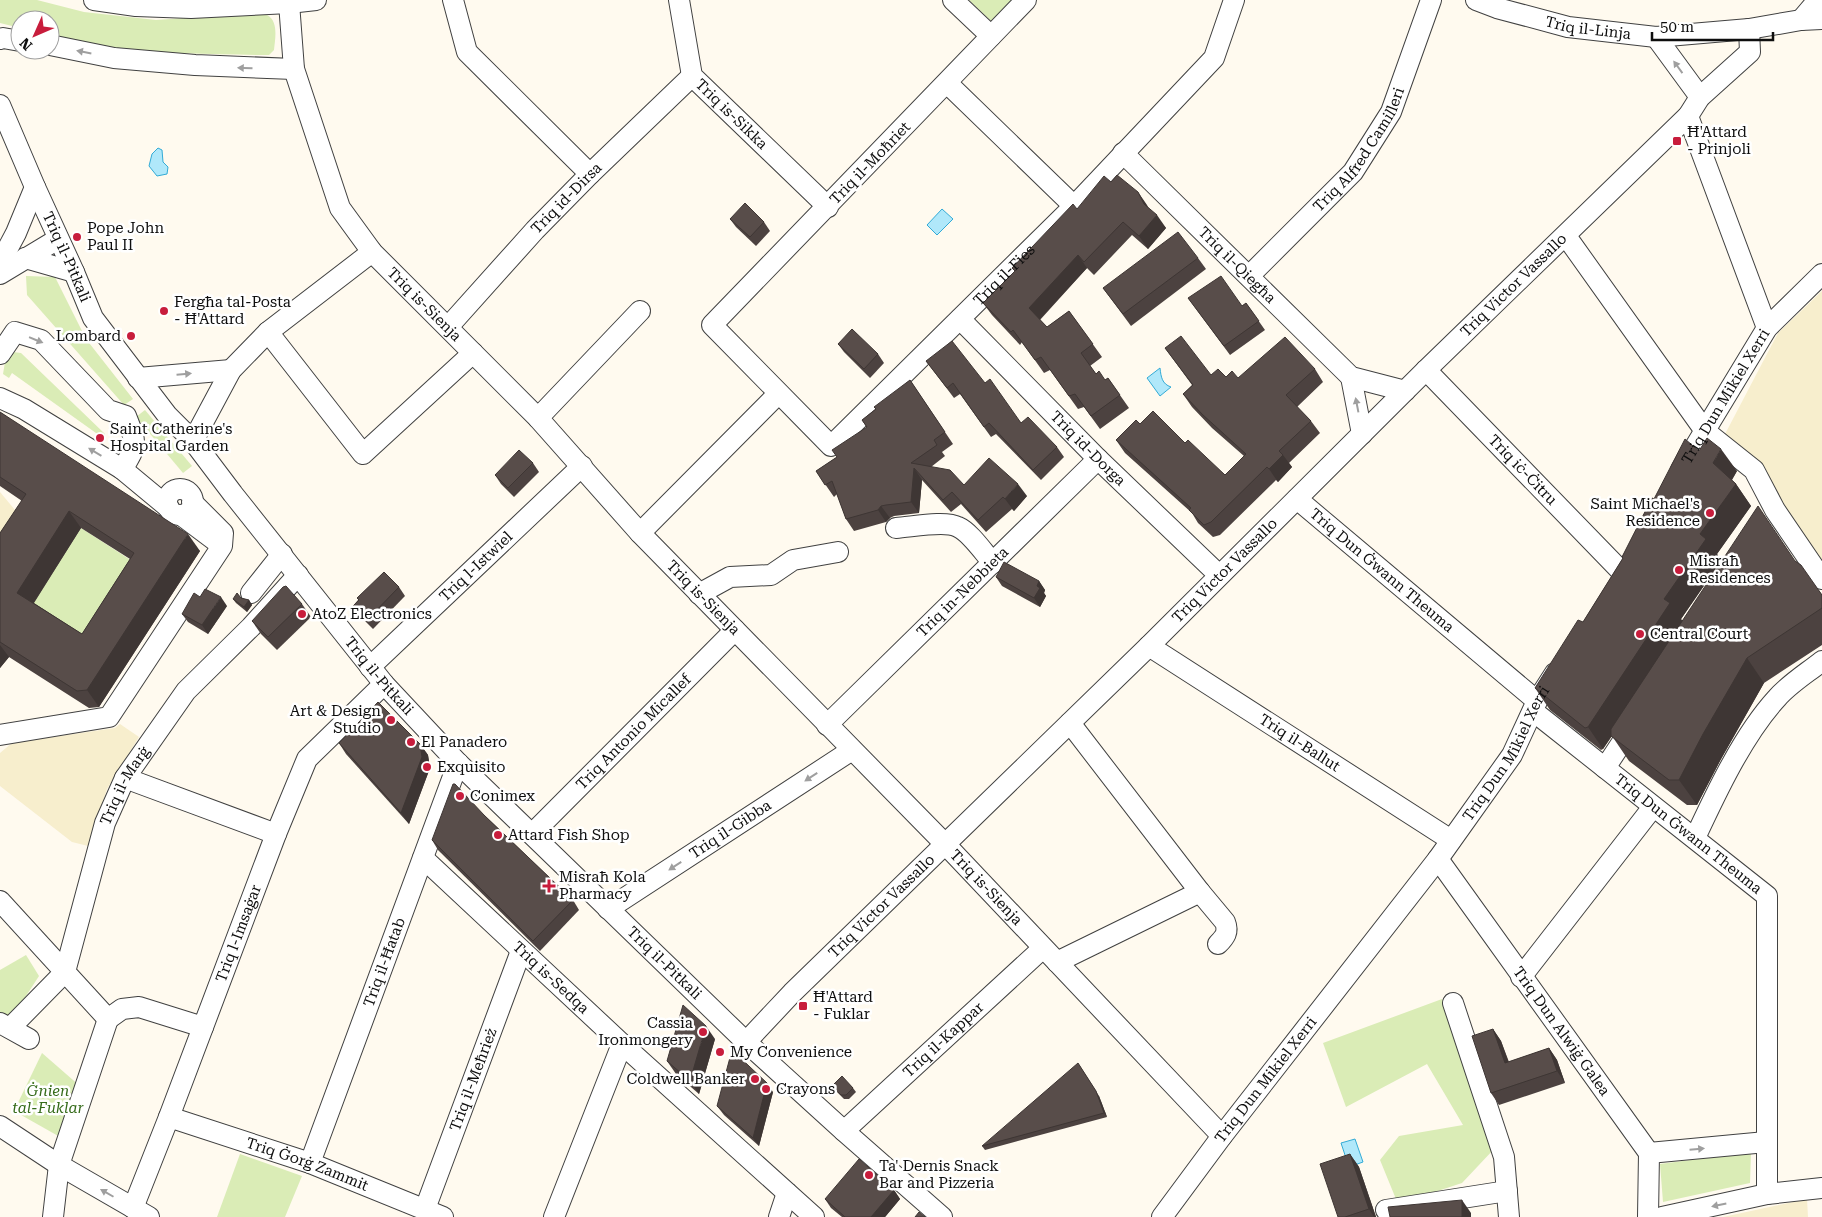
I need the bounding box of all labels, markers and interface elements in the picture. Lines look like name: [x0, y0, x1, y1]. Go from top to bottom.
north arrow: [10, 10, 60, 60]
scale bar: [1652, 10, 1773, 42]
street label: Triq il-Linja: [1543, 12, 1632, 43]
text: 50 m: [1660, 18, 1695, 36]
text: N: [16, 35, 35, 54]
one-way arrow: [75, 47, 91, 55]
one-way arrow: [1673, 60, 1683, 74]
one-way arrow: [237, 63, 253, 71]
street label: Triq is-Sikka: [692, 75, 771, 153]
street label: Triq Alfred Camilleri: [1309, 85, 1408, 216]
street label: Triq il-Moħriet: [826, 118, 914, 208]
place label: Ħ'Attard - Prinjoli: [1687, 123, 1751, 158]
marker: Ħ'Attard - Prinjoli: [1671, 135, 1683, 147]
street label: Triq id-Dirsa: [527, 159, 605, 238]
street label: Triq il-Pitkali: [39, 209, 95, 305]
place label: Pope John Paul II: [87, 219, 165, 254]
street label: Triq il-Qiegħa: [1195, 223, 1280, 307]
street label: Triq Victor Vassallo: [1457, 230, 1570, 341]
marker: Pope John Paul II: [71, 231, 83, 243]
street label: Triq il-Fies: [970, 241, 1039, 309]
street label: Triq is-Sienja: [383, 263, 465, 345]
place label: Fergħa tal-Posta - Ħ'Attard: [174, 293, 291, 328]
marker: Fergħa tal-Posta - Ħ'Attard: [158, 305, 170, 317]
street label: Triq Dun Mikiel Xerri: [1678, 325, 1773, 467]
place label: Lombard: [56, 327, 121, 345]
marker: Lombard: [125, 330, 137, 342]
one-way arrow: [29, 336, 43, 344]
one-way arrow: [177, 370, 193, 378]
one-way arrow: [1352, 397, 1360, 413]
street label: Triq id-Dorga: [1047, 407, 1129, 489]
place label: Saint Catherine's Hospital Garden: [110, 420, 232, 455]
street label: Triq iċ-Ċitru: [1485, 431, 1561, 509]
marker: Saint Catherine's Hospital Garden: [94, 432, 106, 444]
one-way arrow: [89, 448, 102, 457]
place label: Saint Michael's Residence: [1590, 495, 1700, 530]
street label: Triq Dun Ġwann Theuma: [1306, 505, 1458, 636]
marker: Saint Michael's Residence: [1704, 507, 1716, 519]
street label: Triq Victor Vassallo: [1168, 514, 1281, 627]
street label: Triq l-Istwiel: [436, 527, 516, 605]
street label: Triq in-Nebbieta: [913, 543, 1012, 641]
place label: Misraħ Residences: [1689, 552, 1771, 587]
street label: Triq is-Sienja: [663, 557, 744, 639]
marker: Misraħ Residences: [1673, 564, 1685, 576]
place label: AtoZ Electronics: [312, 605, 432, 623]
marker: AtoZ Electronics: [296, 608, 308, 620]
place label: Central Court: [1650, 625, 1749, 643]
marker: Central Court: [1634, 628, 1646, 640]
street label: Triq il-Pitkali: [341, 633, 417, 719]
street label: Triq Antonio Micallef: [572, 670, 696, 793]
street label: Triq Dun Mikiel Xerri: [1459, 682, 1553, 825]
place label: Art & Design Studio: [290, 702, 381, 737]
street label: Triq il-Ballut: [1256, 710, 1344, 776]
marker: Art & Design Studio: [385, 714, 397, 726]
place label: El Panadero: [421, 733, 507, 751]
marker: El Panadero: [405, 736, 417, 748]
street label: Triq il-Marġ: [96, 743, 154, 828]
place label: Exquisito: [437, 758, 505, 776]
marker: Exquisito: [421, 761, 433, 773]
street label: Triq Dun Ġwann Theuma: [1611, 770, 1766, 898]
one-way arrow: [804, 772, 818, 782]
place label: Conimex: [470, 787, 535, 805]
marker: Conimex: [454, 790, 466, 802]
street label: Triq il-Gibba: [686, 796, 775, 862]
place label: Attard Fish Shop: [508, 826, 630, 844]
marker: Attard Fish Shop: [492, 829, 504, 841]
street label: Triq is-Sienja: [946, 846, 1026, 929]
street label: Triq Victor Vassallo: [825, 850, 938, 962]
one-way arrow: [668, 861, 682, 870]
place label: Misraħ Kola Pharmacy: [559, 868, 646, 903]
marker: Misraħ Kola Pharmacy: [543, 880, 555, 892]
street label: Triq l-Imsaġar: [212, 882, 265, 985]
street label: Triq il-Ħatab: [360, 915, 409, 1009]
street label: Triq il-Pitkali: [623, 923, 706, 1003]
street label: Triq is-Sedqa: [509, 938, 593, 1017]
street label: Triq Dun Alwiġ Galea: [1509, 963, 1614, 1099]
place label: Ħ'Attard - Fuklar: [813, 988, 873, 1023]
street label: Triq il-Kappar: [899, 998, 987, 1081]
marker: Ħ'Attard - Fuklar: [797, 1000, 809, 1012]
street label: Triq Dun Mikiel Xerri: [1211, 1013, 1321, 1146]
place label: Cassia Ironmongery: [598, 1014, 693, 1049]
street label: Triq il-Meħrież: [446, 1026, 500, 1134]
marker: Cassia Ironmongery: [697, 1026, 709, 1038]
place label: My Convenience: [730, 1043, 852, 1061]
marker: My Convenience: [714, 1046, 726, 1058]
place label: Coldwell Banker: [626, 1070, 745, 1088]
marker: Coldwell Banker: [749, 1073, 761, 1085]
place label: Crayons: [776, 1080, 835, 1098]
park label: Ġnien tal-Fuklar: [12, 1082, 84, 1117]
marker: Crayons: [760, 1083, 772, 1095]
street label: Triq Ġorġ Zammit: [244, 1134, 371, 1195]
one-way arrow: [1690, 1144, 1706, 1152]
place label: Ta' Dernis Snack Bar and Pizzeria: [879, 1157, 999, 1192]
marker: Ta' Dernis Snack Bar and Pizzeria: [863, 1169, 875, 1181]
one-way arrow: [100, 1188, 113, 1197]
one-way arrow: [1711, 1201, 1727, 1209]

